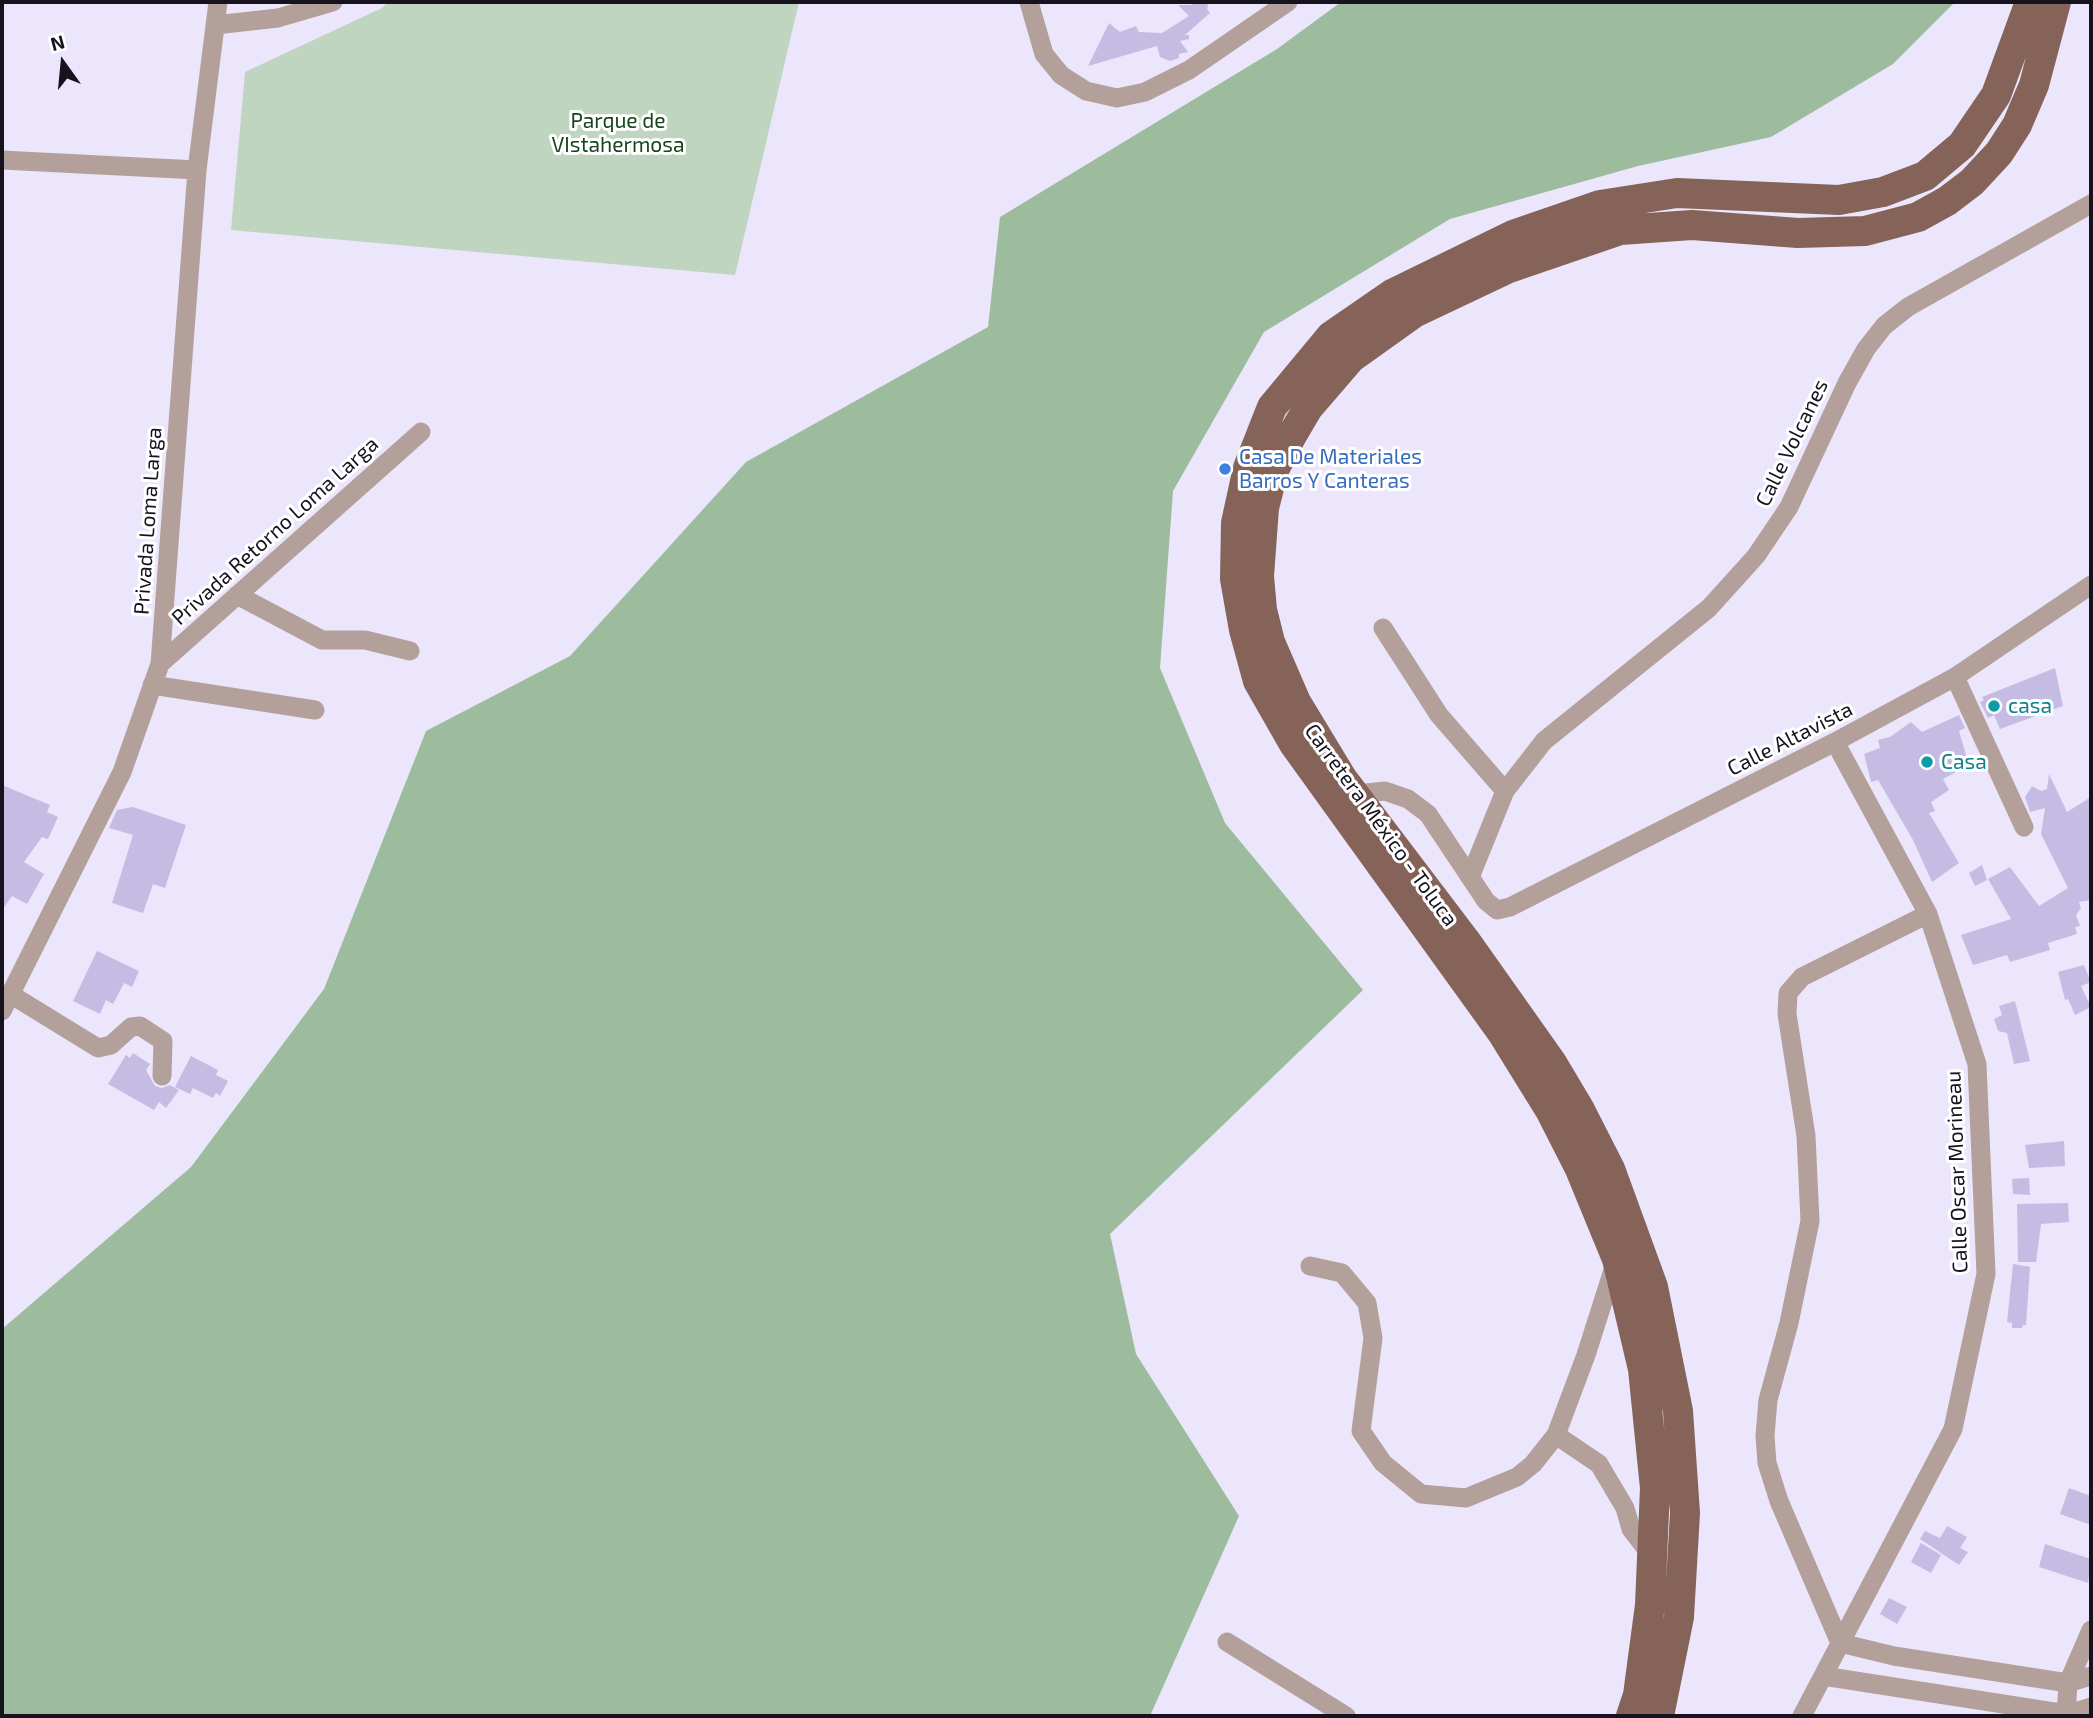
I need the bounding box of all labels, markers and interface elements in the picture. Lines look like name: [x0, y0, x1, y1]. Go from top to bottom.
north arrow: [28, 28, 98, 98]
text: N: [48, 29, 67, 55]
park label: Parque de VIstahermosa: [552, 108, 684, 158]
street label: Calle Volcanes: [1750, 375, 1834, 511]
street label: Privada Loma Larga: [129, 426, 167, 616]
street label: Privada Retorno Loma Larga: [167, 432, 383, 630]
place label: Casa De Materiales Barros Y Canteras: [1239, 444, 1422, 494]
marker: Casa De Materiales Barros Y Canteras: [1217, 461, 1233, 477]
place label: casa: [2008, 693, 2052, 719]
street label: Calle Altavista: [1723, 697, 1857, 781]
marker: casa: [1986, 698, 2002, 714]
street label: Carretera México - Toluca: [1299, 719, 1463, 931]
place label: Casa: [1941, 749, 1987, 775]
marker: Casa: [1919, 754, 1935, 770]
street label: Calle Oscar Morineau: [1941, 1070, 1973, 1274]

